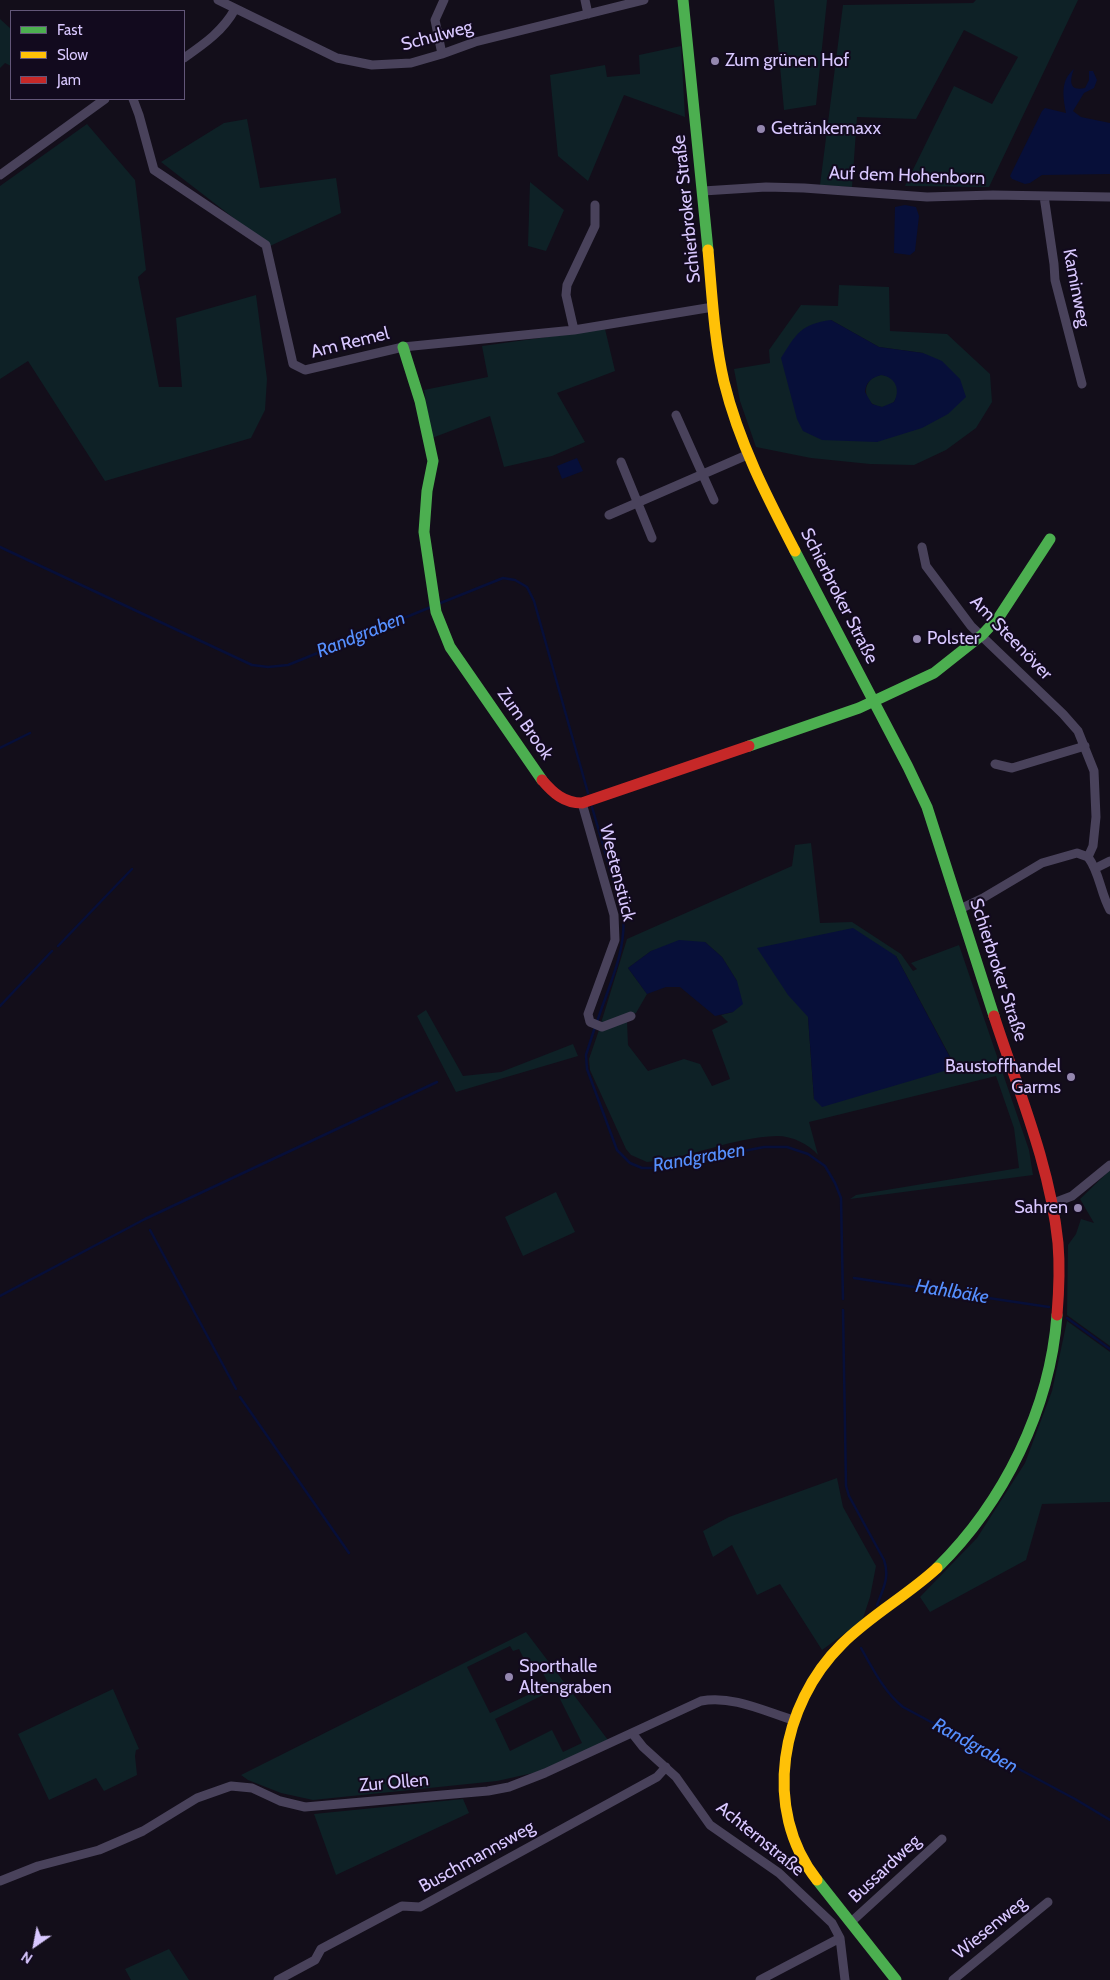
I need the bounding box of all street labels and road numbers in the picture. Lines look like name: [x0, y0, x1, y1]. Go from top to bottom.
street label: Schulweg: [399, 16, 475, 56]
street label: Schierbroker Straße: [668, 134, 706, 284]
street label: Auf dem Hohenborn: [828, 162, 986, 190]
street label: Kaminweg: [1058, 247, 1094, 329]
street label: Am Remel: [309, 323, 391, 363]
street label: Schierbroker Straße: [796, 525, 882, 667]
street label: Am Steenöver: [965, 591, 1057, 685]
street label: Zum Brook: [492, 684, 558, 764]
street label: Weetenstück: [595, 822, 639, 924]
street label: Schierbroker Straße: [965, 896, 1031, 1044]
street label: Zur Ollen: [358, 1769, 430, 1797]
street label: Achternstraße: [712, 1797, 808, 1881]
street label: Buschmannsweg: [416, 1816, 538, 1898]
street label: Bussardweg: [845, 1830, 925, 1908]
street label: Wiesenweg: [949, 1892, 1031, 1964]

